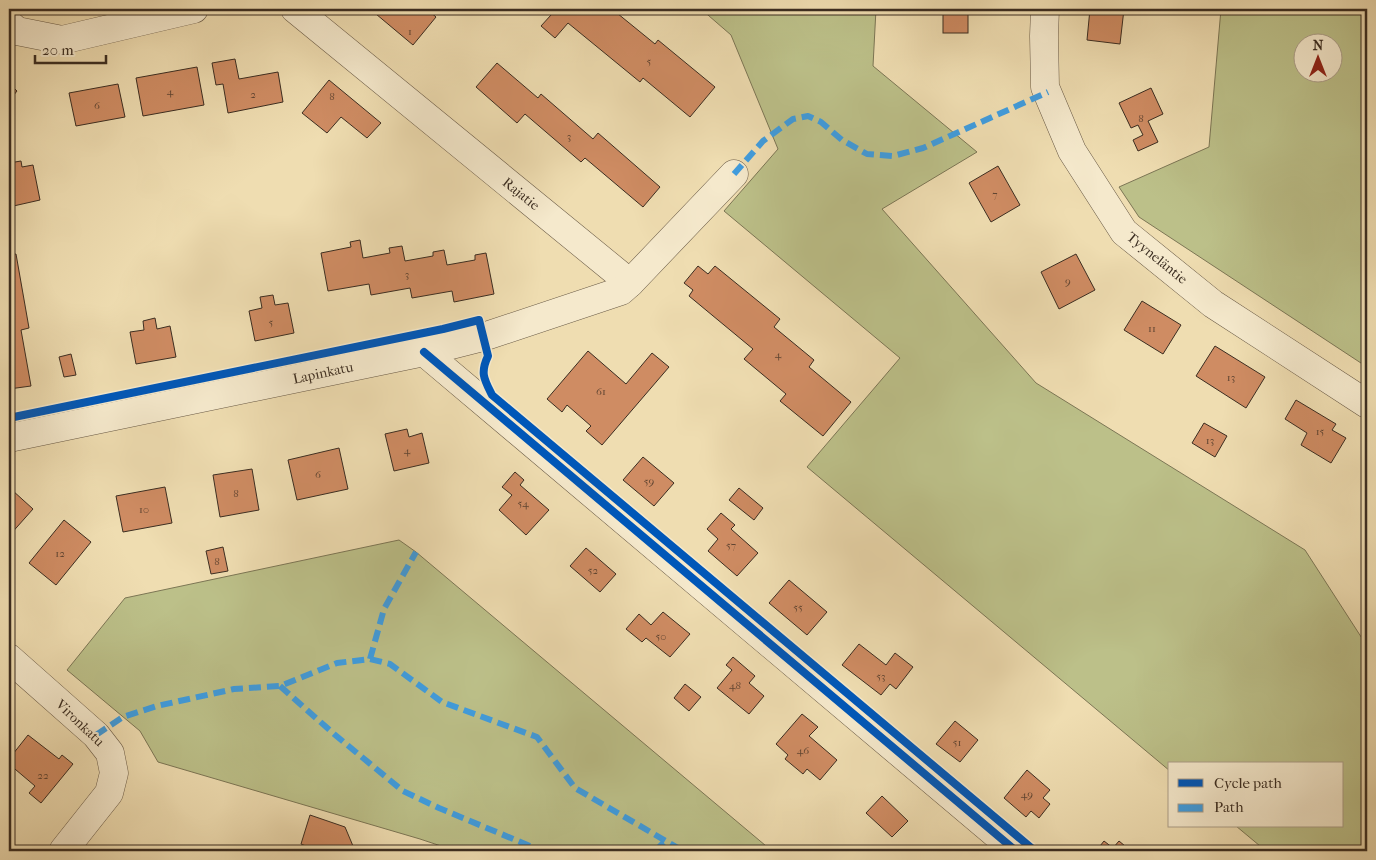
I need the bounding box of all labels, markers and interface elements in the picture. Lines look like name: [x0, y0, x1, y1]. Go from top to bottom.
house number: 1: [408, 25, 412, 38]
scale bar: [35, 32, 106, 64]
north arrow: [1294, 32, 1344, 82]
text: N: [1313, 37, 1324, 54]
text: 20 m: [42, 41, 74, 59]
house number: 5: [647, 55, 652, 68]
house number: 4: [167, 85, 174, 98]
house number: 2: [250, 88, 256, 101]
house number: 8: [329, 90, 335, 103]
house number: 6: [94, 99, 100, 112]
house number: 8: [1138, 112, 1144, 125]
house number: 3: [567, 130, 571, 143]
street label: Rajatie: [499, 174, 543, 214]
house number: 7: [992, 188, 998, 201]
street label: Tyyneläntie: [1123, 228, 1191, 288]
house number: 3: [405, 268, 409, 281]
house number: 9: [1065, 275, 1071, 288]
house number: 5: [269, 316, 274, 329]
house number: 11: [1148, 322, 1156, 335]
house number: 4: [775, 348, 782, 361]
street label: Lapinkatu: [291, 358, 355, 388]
house number: 13: [1227, 371, 1235, 384]
house number: 61: [596, 385, 606, 398]
house number: 15: [1316, 425, 1325, 438]
house number: 13: [1206, 434, 1214, 447]
house number: 4: [404, 444, 411, 457]
house number: 6: [315, 468, 321, 481]
house number: 59: [644, 475, 654, 488]
house number: 8: [233, 487, 239, 500]
house number: 54: [517, 497, 529, 510]
house number: 10: [139, 503, 149, 516]
house number: 57: [726, 539, 736, 552]
house number: 12: [55, 547, 65, 560]
house number: 8: [214, 555, 220, 568]
house number: 52: [588, 564, 599, 577]
house number: 55: [793, 601, 803, 614]
house number: 50: [656, 630, 666, 643]
house number: 53: [876, 670, 886, 683]
house number: 48: [729, 679, 741, 692]
street label: Vironkatu: [52, 695, 108, 750]
house number: 51: [953, 736, 961, 749]
house number: 46: [797, 744, 809, 757]
legend: [1168, 762, 1344, 828]
house number: 22: [37, 769, 49, 782]
text: Cycle path: [1214, 774, 1282, 792]
house number: 49: [1021, 788, 1033, 801]
text: Path: [1214, 798, 1244, 816]

